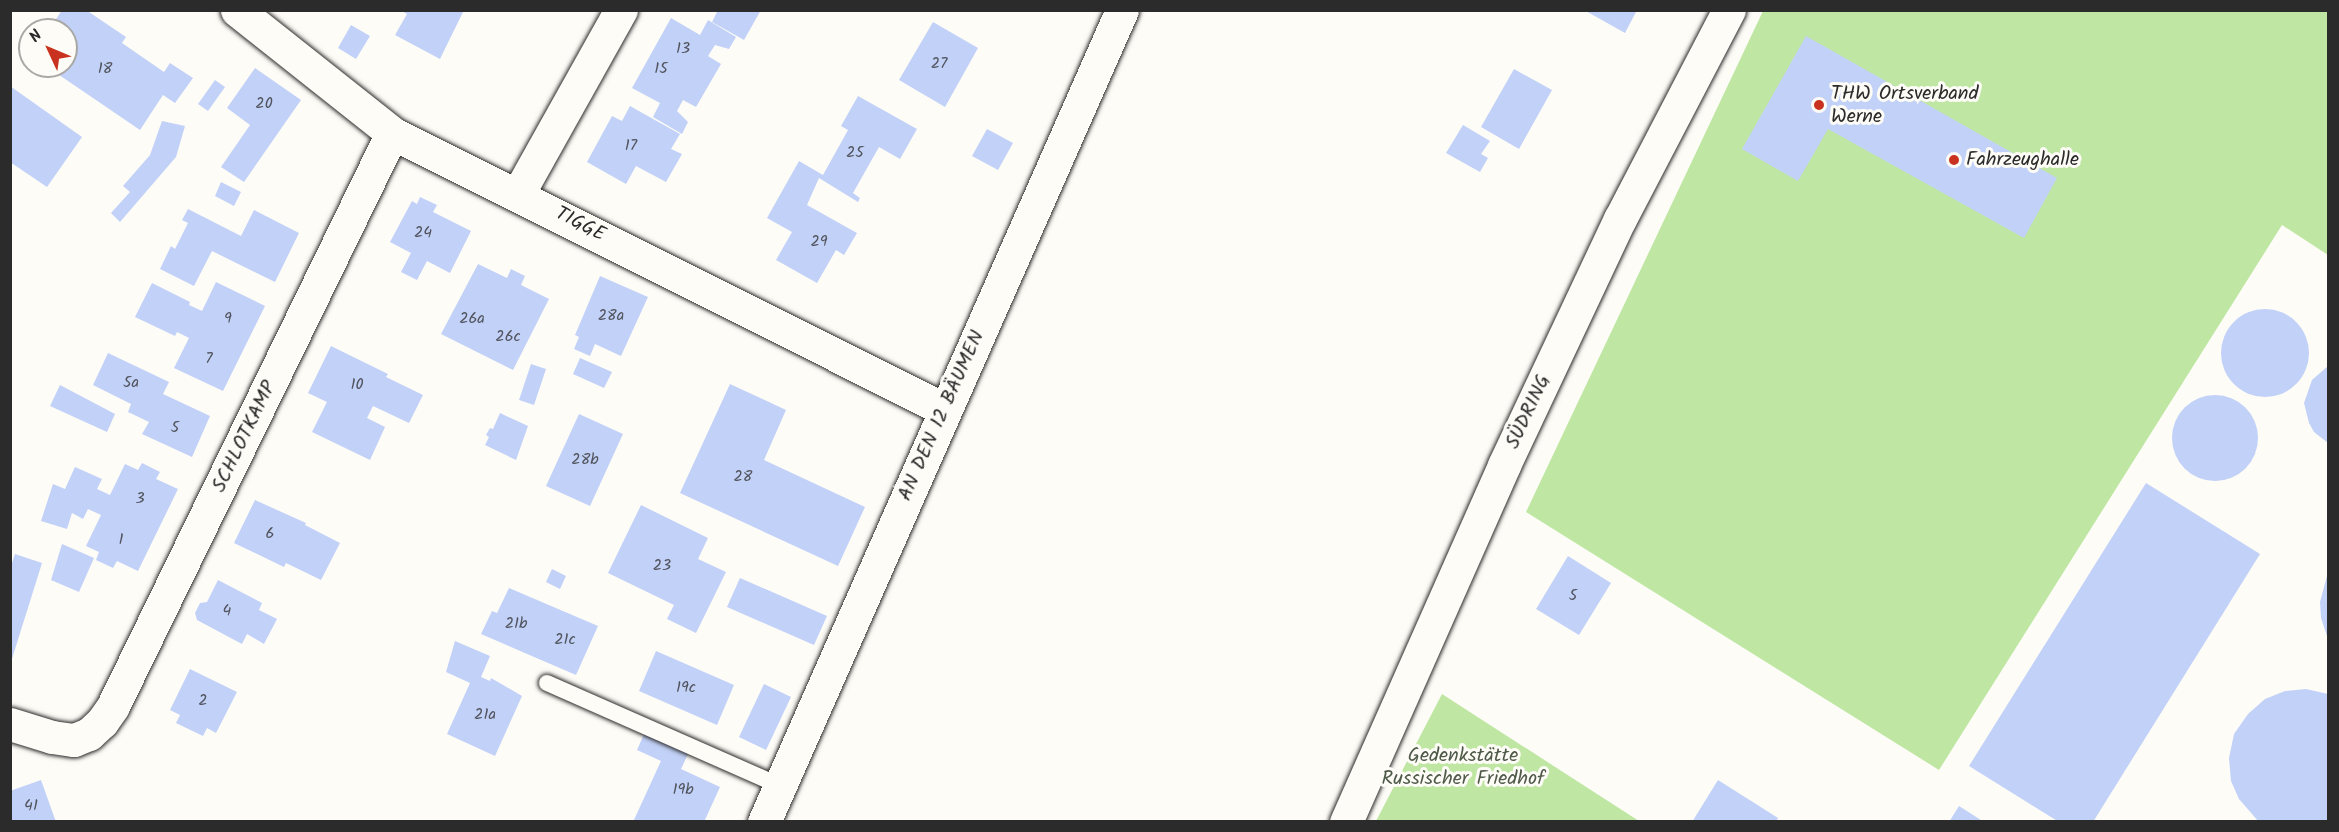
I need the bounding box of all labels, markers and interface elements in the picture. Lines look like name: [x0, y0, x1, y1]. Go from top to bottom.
north arrow: [18, 18, 78, 78]
text: N: [24, 24, 49, 49]
house number: 13: [676, 39, 690, 59]
house number: 27: [931, 54, 947, 74]
house number: 18: [98, 59, 112, 79]
house number: 15: [654, 59, 668, 79]
place label: THW Ortsverband Werne: [1831, 82, 1978, 129]
house number: 20: [255, 94, 273, 114]
marker: THW Ortsverband Werne: [1812, 98, 1826, 112]
house number: 17: [625, 136, 637, 156]
house number: 25: [846, 143, 864, 163]
place label: Fahrzeughalle: [1966, 148, 2079, 172]
marker: Fahrzeughalle: [1947, 153, 1961, 167]
street label: TIGGE: [551, 202, 609, 248]
house number: 24: [414, 223, 432, 243]
house number: 29: [810, 232, 828, 252]
house number: 28a: [598, 306, 624, 326]
house number: 9: [224, 309, 232, 329]
house number: 26a: [459, 309, 485, 329]
house number: 26c: [495, 327, 521, 347]
street label: AN DEN 12 BÄUMEN: [894, 327, 990, 505]
house number: 7: [205, 349, 213, 369]
street label: SÜDRING: [1501, 371, 1557, 453]
house number: 5a: [123, 373, 139, 393]
house number: 10: [350, 375, 364, 395]
street label: SCHLOTKAMP: [208, 378, 282, 496]
house number: 5: [171, 418, 179, 438]
house number: 28b: [571, 450, 599, 470]
house number: 28: [734, 467, 752, 487]
house number: 3: [135, 489, 145, 509]
house number: 6: [266, 524, 274, 544]
house number: 1: [118, 530, 124, 550]
house number: 23: [653, 556, 671, 576]
house number: 5: [1569, 586, 1577, 606]
house number: 4: [223, 601, 231, 621]
house number: 21b: [505, 614, 527, 634]
house number: 21c: [554, 630, 576, 650]
house number: 19c: [676, 678, 696, 698]
house number: 2: [198, 691, 208, 711]
house number: 21a: [474, 705, 496, 725]
park label: Gedenkstätte Russischer Friedhof: [1382, 745, 1544, 792]
house number: 19b: [672, 780, 694, 800]
house number: 41: [24, 796, 38, 816]

